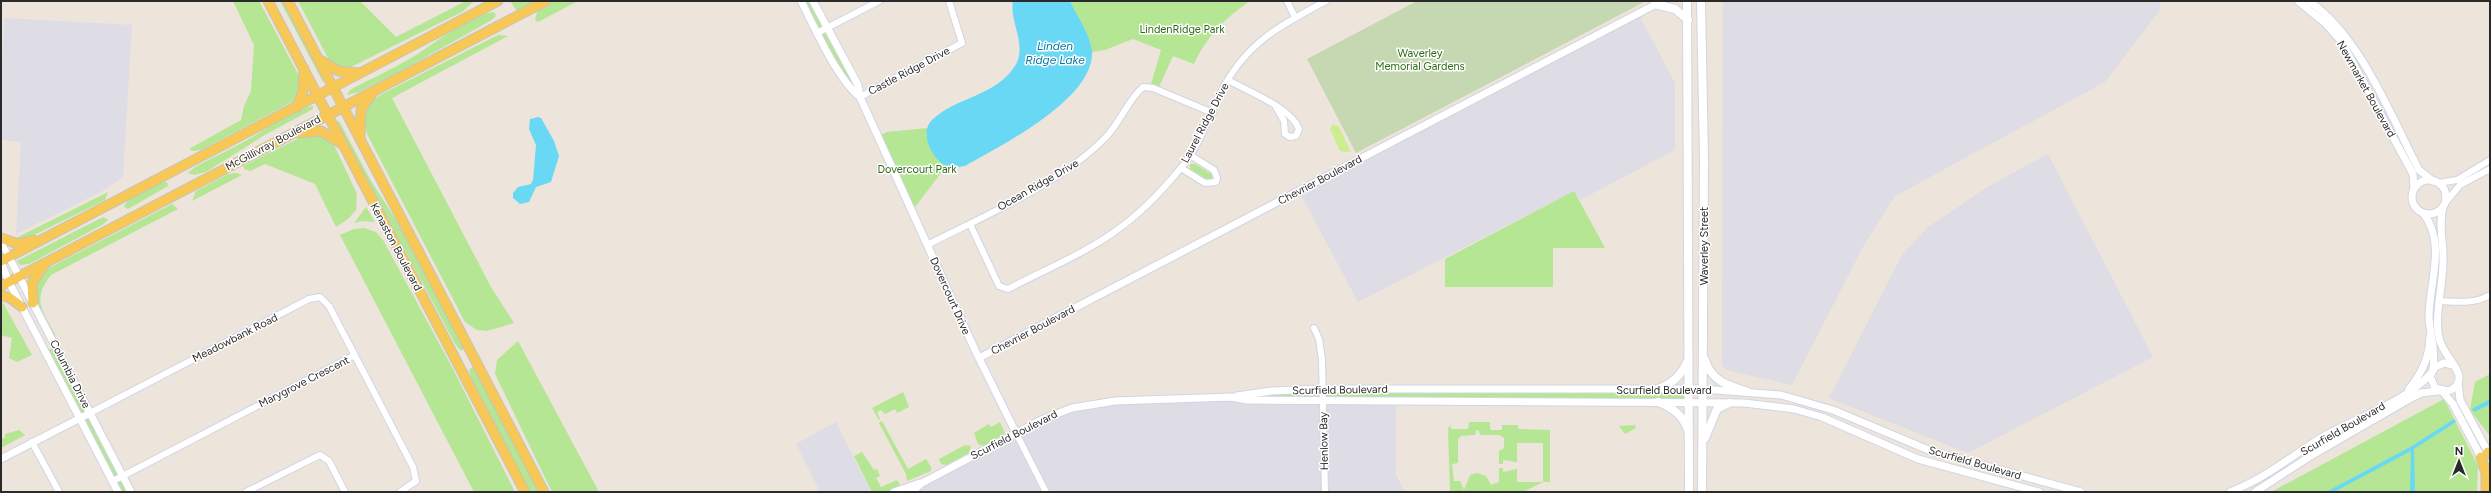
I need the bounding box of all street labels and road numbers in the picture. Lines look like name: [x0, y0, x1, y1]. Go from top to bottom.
street label: Newmarket Boulevard: [2334, 38, 2398, 140]
street label: Castle Ridge Drive: [866, 44, 952, 98]
street label: Laurel Ridge Drive: [1178, 81, 1232, 165]
street label: McGillivray Boulevard: [223, 112, 323, 174]
street label: Chevrier Boulevard: [1276, 152, 1364, 208]
street label: Ocean Ridge Drive: [995, 157, 1081, 213]
street label: Kenaston Boulevard: [367, 201, 425, 293]
street label: Waverley Street: [1698, 207, 1711, 285]
street label: Dovercourt Drive: [927, 255, 973, 337]
street label: Chevrier Boulevard: [989, 302, 1077, 358]
street label: Meadowbank Road: [190, 311, 280, 365]
street label: Columbia Drive: [47, 338, 93, 410]
street label: Marygrove Crescent: [256, 353, 352, 411]
street label: Scurfield Boulevard: [1292, 383, 1388, 397]
street label: Scurfield Boulevard: [1616, 384, 1712, 397]
street label: Scurfield Boulevard: [2298, 399, 2388, 459]
street label: Scurfield Boulevard: [968, 407, 1060, 463]
street label: Henlow Bay: [1317, 411, 1331, 470]
street label: Scurfield Boulevard: [1927, 444, 2023, 482]

